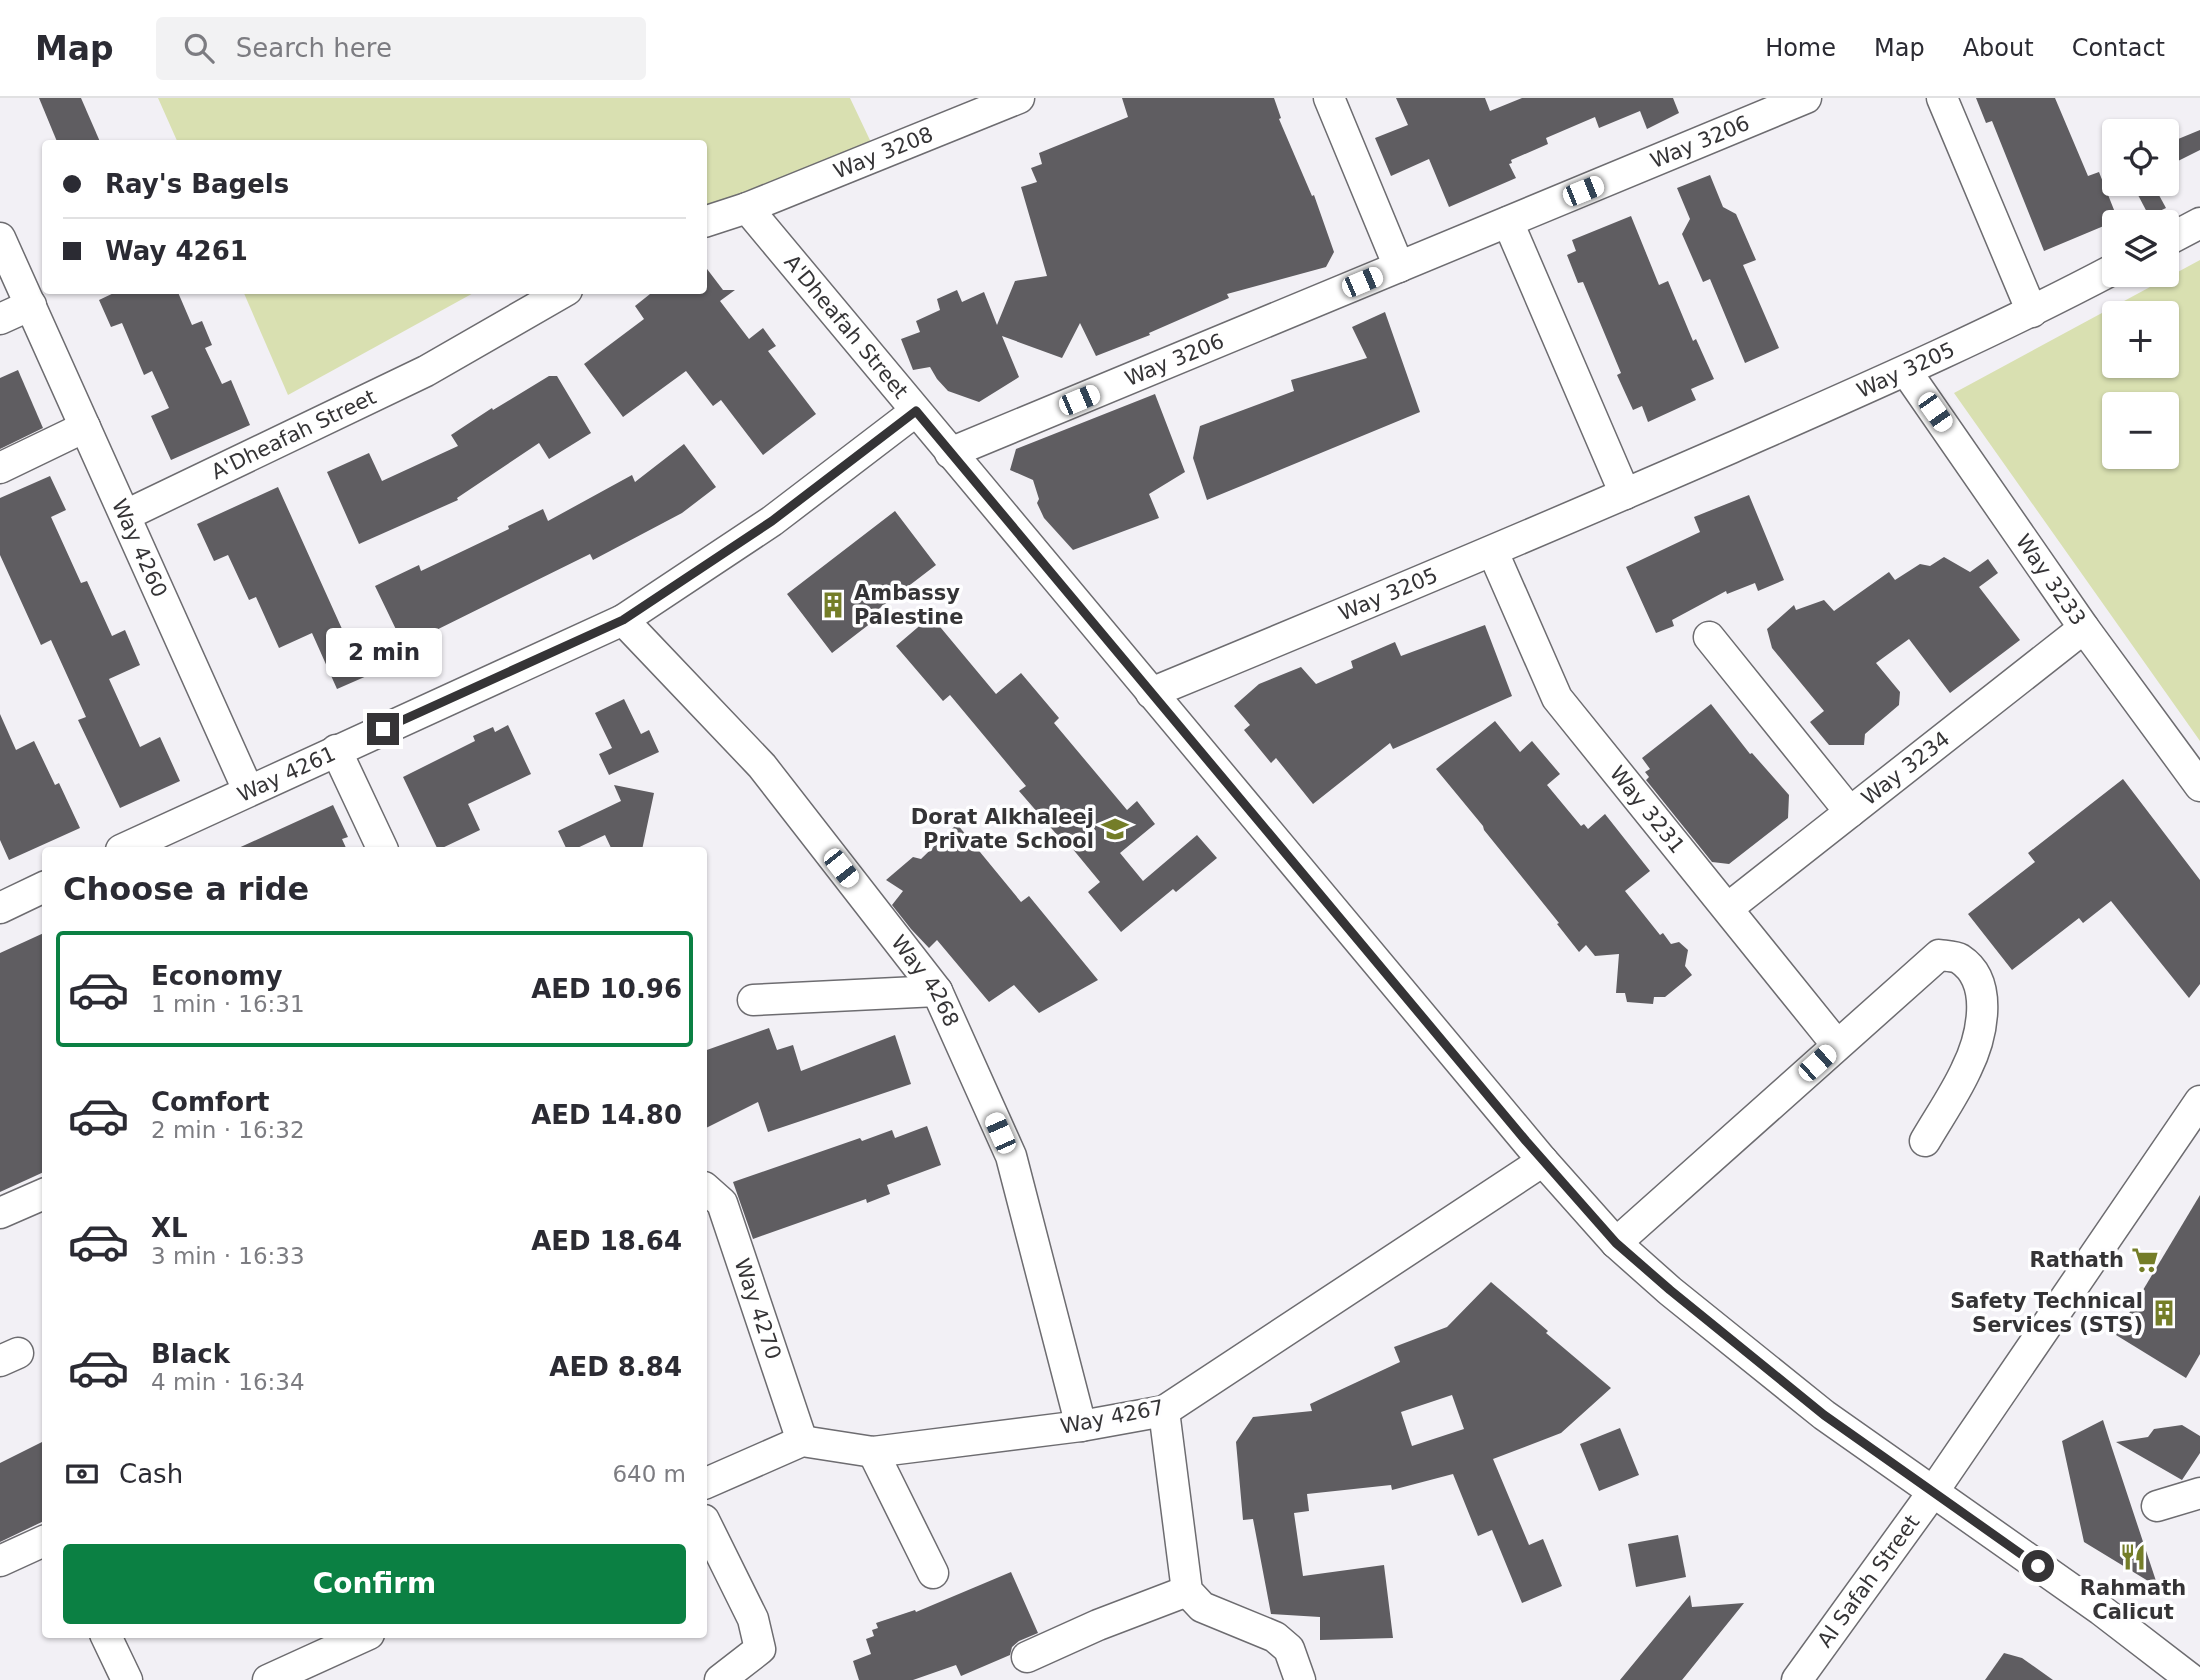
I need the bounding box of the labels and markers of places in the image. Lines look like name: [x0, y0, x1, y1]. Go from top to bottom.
place label: Ambassy Palestine: [854, 581, 963, 629]
building icon: Ambassy Palestine: [818, 590, 848, 620]
place label: Dorat Alkhaleej Private School: [911, 805, 1094, 853]
school or university icon: Dorat Alkhaleej Private School: [1100, 814, 1130, 844]
supermarket icon: Rathath: [2130, 1245, 2160, 1275]
place label: Rathath: [2030, 1248, 2124, 1272]
place label: Safety Technical Services (STS): [1950, 1289, 2143, 1337]
building icon: Safety Technical Services (STS): [2149, 1298, 2179, 1328]
restaurant icon: Rahmath Calicut: [2118, 1542, 2148, 1572]
place label: Rahmath Calicut: [2080, 1576, 2186, 1624]

